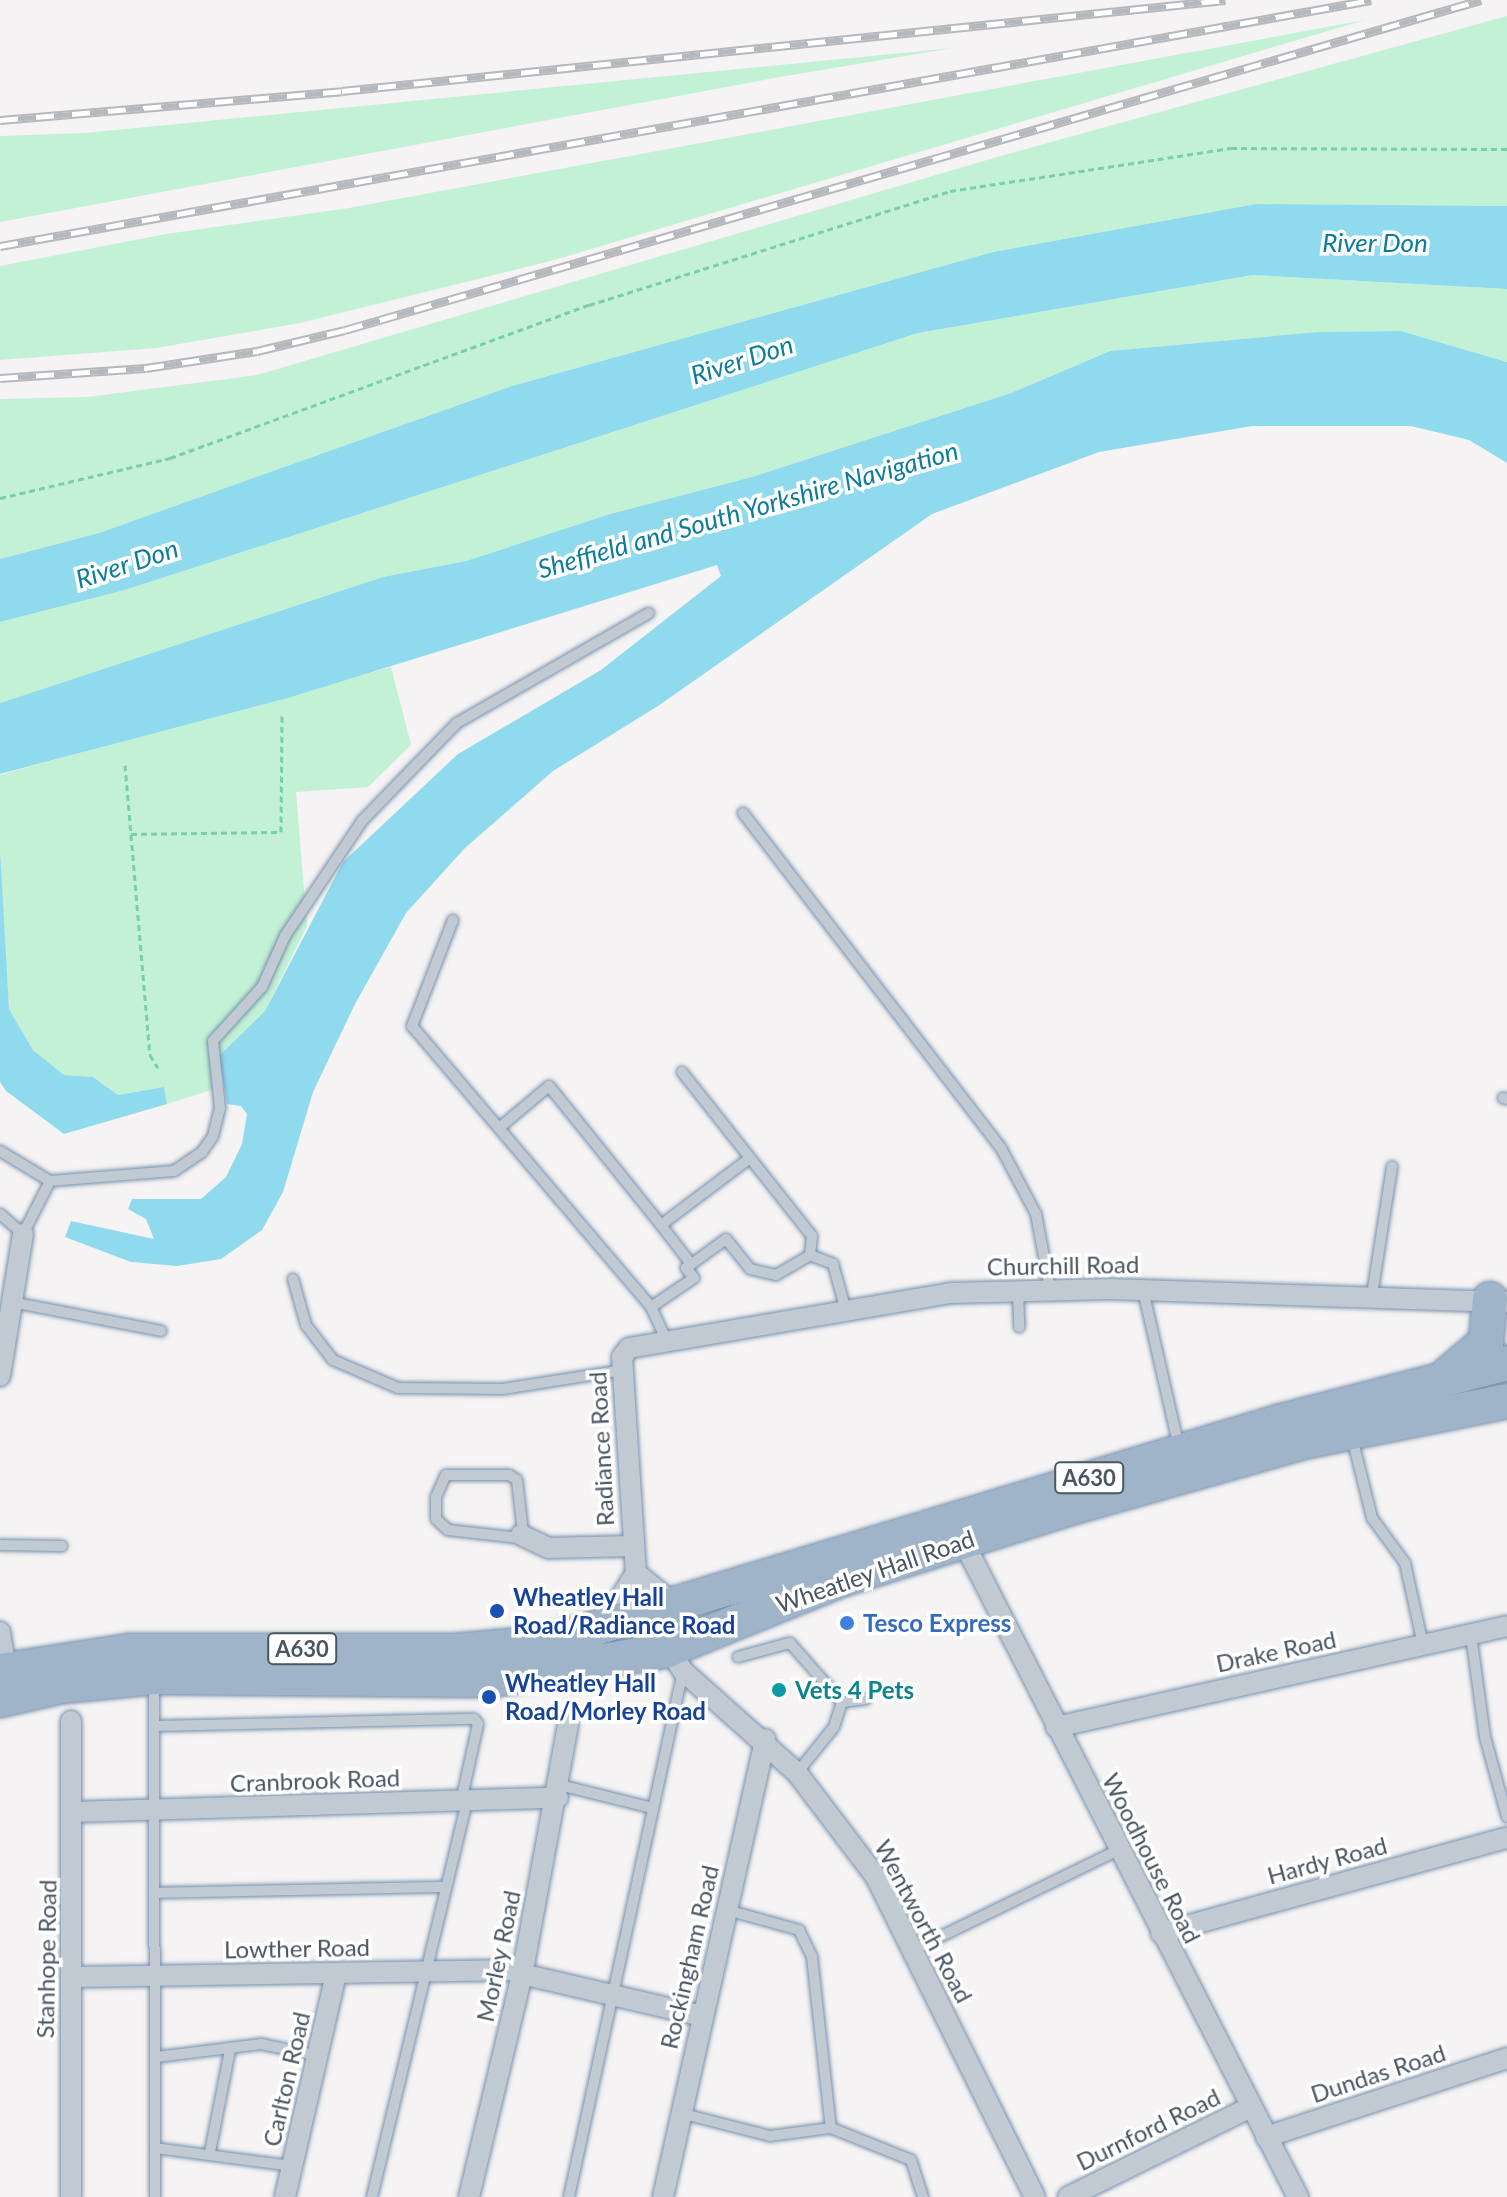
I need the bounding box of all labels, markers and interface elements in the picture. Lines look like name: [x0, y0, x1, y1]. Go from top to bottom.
water label: River Don: [1322, 227, 1428, 259]
water label: River Don: [687, 329, 797, 391]
water label: Sheffield and South Yorkshire Navigation: [534, 435, 962, 585]
water label: River Don: [72, 533, 182, 595]
street label: Churchill Road: [987, 1249, 1139, 1281]
street label: Radiance Road: [583, 1371, 619, 1527]
road number: A630: [1053, 1460, 1125, 1496]
street label: Wheatley Hall Road: [772, 1523, 978, 1619]
place label: Wheatley Hall Road/Radiance Road: [513, 1583, 735, 1639]
marker: Wheatley Hall Road/Radiance Road: [488, 1602, 506, 1620]
place label: Tesco Express: [863, 1609, 1011, 1637]
marker: Tesco Express: [838, 1614, 856, 1632]
street label: Drake Road: [1213, 1624, 1339, 1678]
road number: A630: [266, 1631, 338, 1667]
place label: Wheatley Hall Road/Morley Road: [505, 1669, 707, 1725]
place label: Vets 4 Pets: [795, 1676, 914, 1704]
marker: Vets 4 Pets: [770, 1681, 788, 1699]
marker: Wheatley Hall Road/Morley Road: [480, 1688, 498, 1706]
street label: Cranbrook Road: [229, 1763, 401, 1797]
street label: Woodhouse Road: [1097, 1768, 1207, 1948]
street label: Hardy Road: [1264, 1830, 1390, 1890]
street label: Wentworth Road: [869, 1835, 979, 2007]
street label: Rockingham Road: [654, 1862, 724, 2052]
street label: Stanhope Road: [30, 1879, 62, 2039]
street label: Morley Road: [470, 1887, 526, 2025]
street label: Lowther Road: [224, 1932, 370, 1964]
street label: Carlton Road: [257, 2009, 315, 2149]
street label: Dundas Road: [1307, 2038, 1449, 2108]
street label: Durnford Road: [1072, 2082, 1224, 2176]

